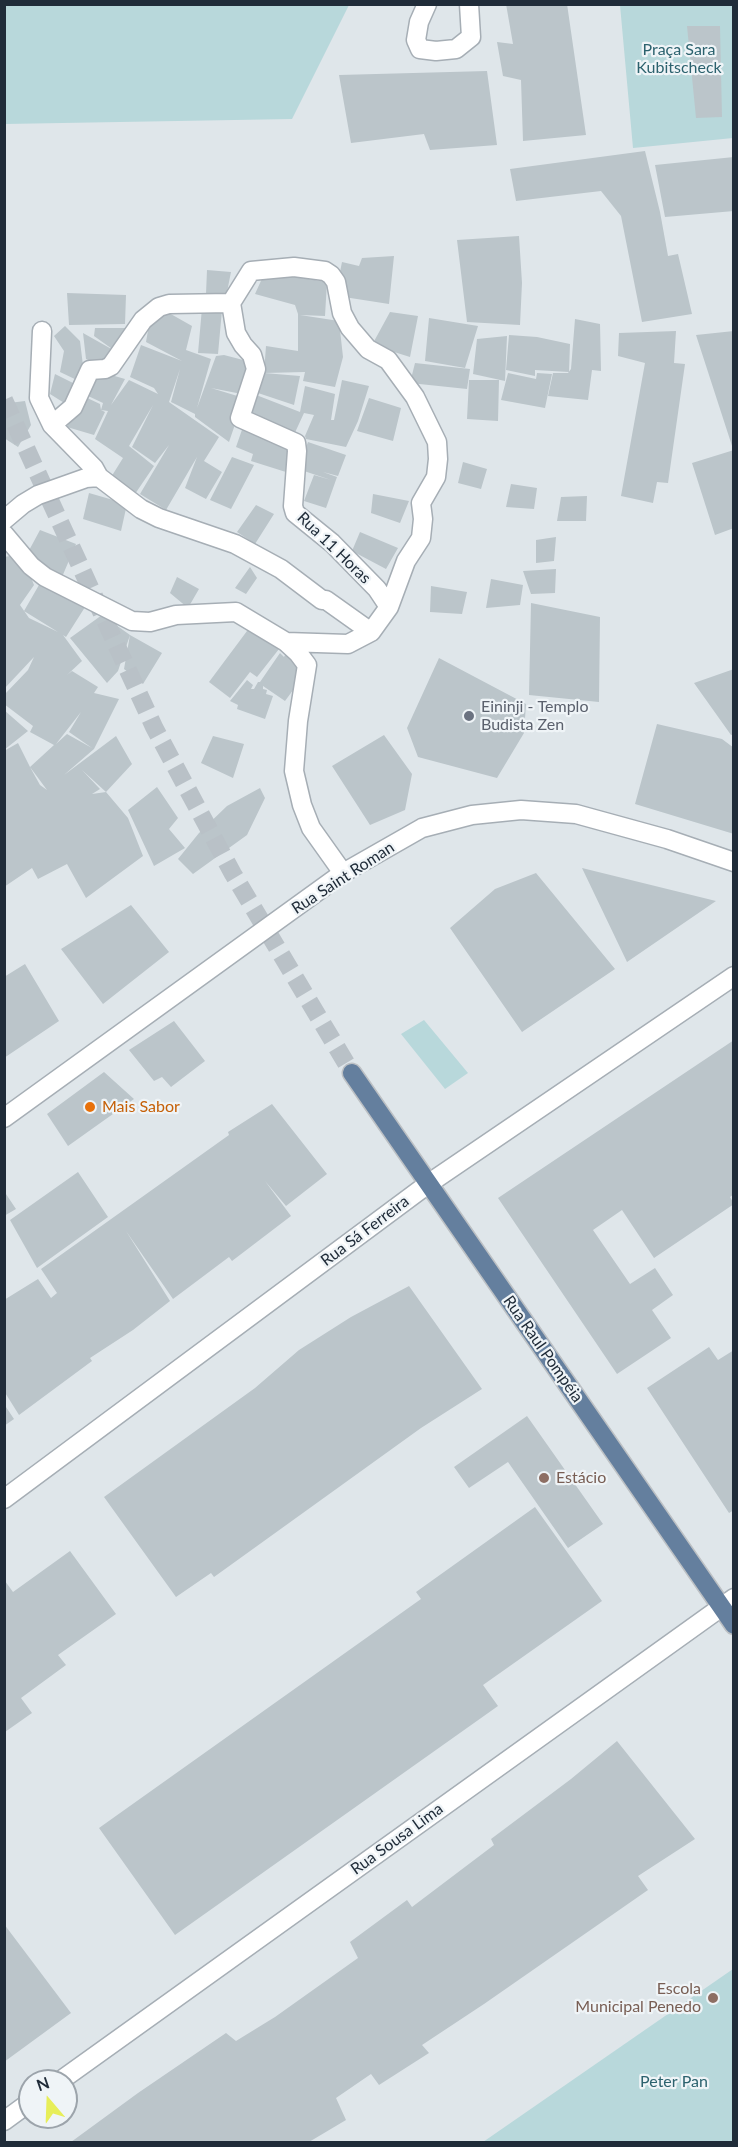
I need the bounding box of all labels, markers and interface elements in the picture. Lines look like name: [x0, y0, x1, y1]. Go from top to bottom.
park label: Praça Sara Kubitscheck: [636, 40, 722, 78]
street label: Rua 11 Horas: [293, 508, 375, 588]
place label: Eininji - Templo Budista Zen: [481, 697, 588, 735]
marker: Eininji - Templo Budista Zen: [462, 709, 476, 723]
street label: Rua Saint Roman: [288, 838, 398, 918]
place label: Mais Sabor: [102, 1097, 180, 1117]
marker: Mais Sabor: [83, 1100, 97, 1114]
street label: Rua Sá Ferreira: [317, 1192, 413, 1270]
street label: Rua Raul Pompéia: [499, 1292, 587, 1406]
place label: Estácio: [556, 1468, 606, 1488]
marker: Estácio: [537, 1471, 551, 1485]
street label: Rua Sousa Lima: [347, 1799, 447, 1879]
place label: Escola Municipal Penedo: [575, 1979, 701, 2017]
marker: Escola Municipal Penedo: [706, 1991, 720, 2005]
north arrow: [18, 2069, 78, 2129]
text: N: [34, 2072, 52, 2094]
park label: Peter Pan: [640, 2072, 708, 2092]

